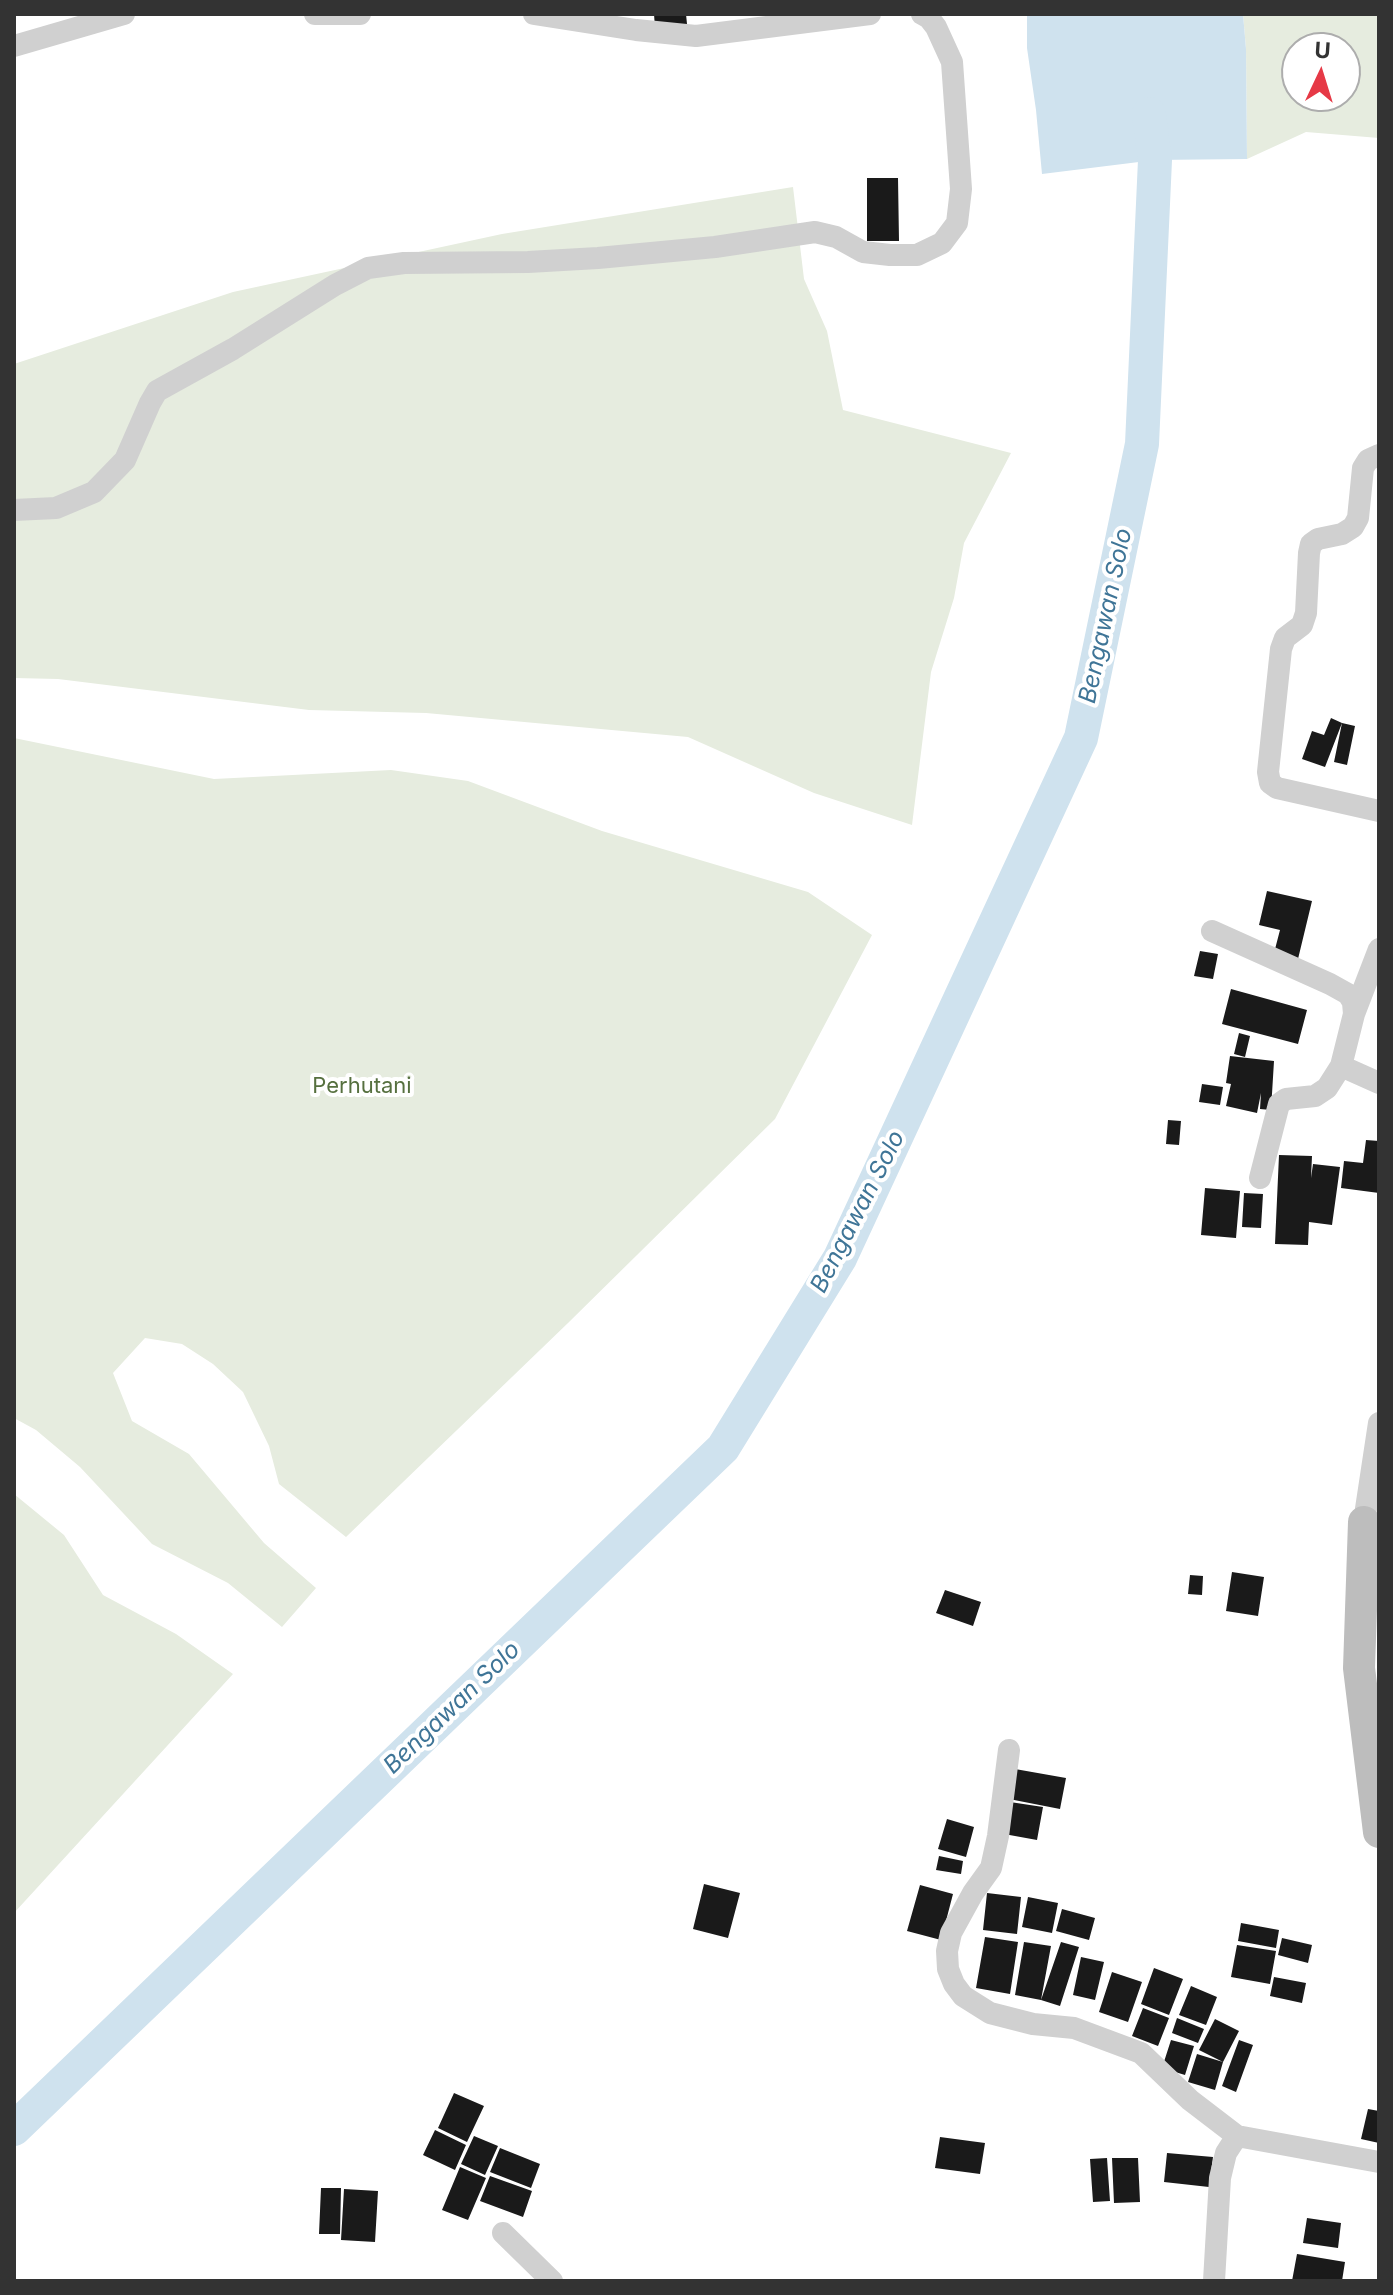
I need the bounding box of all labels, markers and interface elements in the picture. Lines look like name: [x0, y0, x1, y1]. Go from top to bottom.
north arrow: [1281, 32, 1361, 112]
text: U: [1314, 37, 1331, 64]
water label: Bengawan Solo: [1073, 526, 1139, 706]
park label: Perhutani: [312, 1073, 412, 1099]
water label: Bengawan Solo: [805, 1126, 911, 1298]
water label: Bengawan Solo: [378, 1636, 526, 1780]

